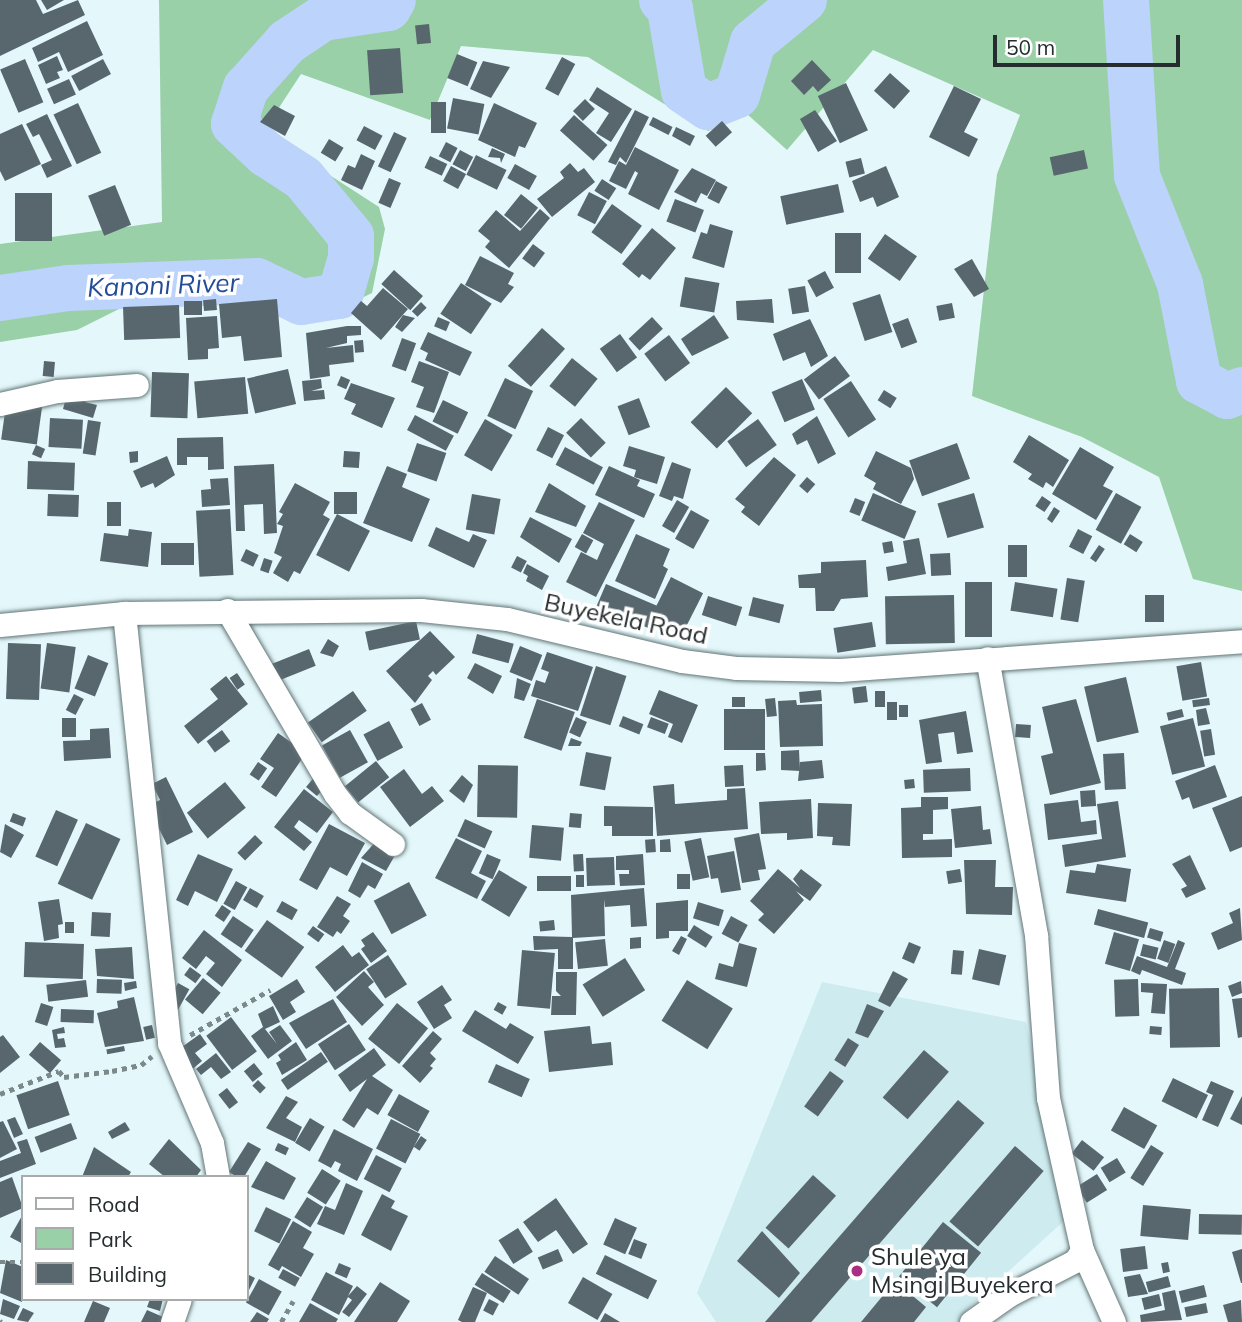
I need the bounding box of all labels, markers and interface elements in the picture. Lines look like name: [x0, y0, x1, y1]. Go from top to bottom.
scale bar: [997, 21, 1184, 65]
text: 50 m: [1006, 34, 1055, 60]
water label: Kanoni River: [87, 267, 239, 303]
street label: Buyekela Road: [542, 588, 710, 650]
legend: [21, 1175, 248, 1301]
text: Road: [88, 1191, 139, 1217]
text: Park: [88, 1226, 132, 1252]
place label: Shule ya Msingi Buyekera: [871, 1243, 1054, 1299]
text: Building: [88, 1261, 167, 1287]
marker: Shule ya Msingi Buyekera: [849, 1263, 865, 1279]

